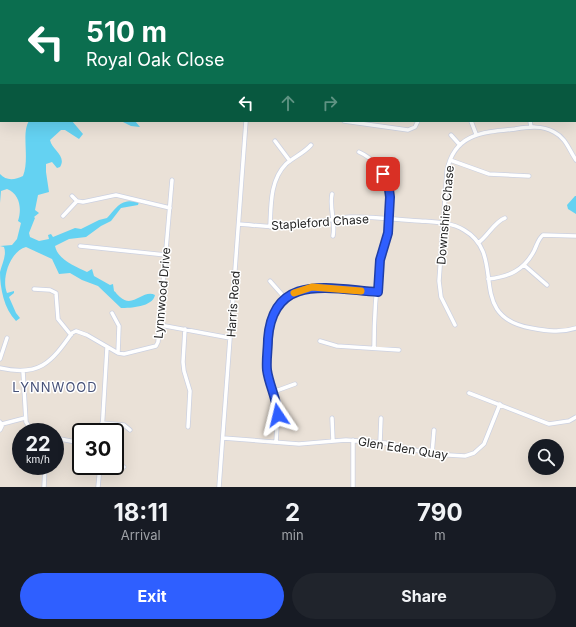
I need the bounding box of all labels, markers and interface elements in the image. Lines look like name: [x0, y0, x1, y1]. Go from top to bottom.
text: 510 m: [86, 15, 167, 49]
icon: left: [20, 16, 72, 68]
text: Royal Oak Close: [86, 49, 224, 70]
icon: left: [235, 92, 257, 114]
icon: ahead: [277, 92, 299, 114]
icon: right: [319, 92, 341, 114]
pin: [366, 157, 400, 191]
icon: arrive: [372, 163, 394, 185]
street label: Downshire Chase: [433, 165, 457, 265]
street label: Stapleford Chase: [271, 211, 369, 233]
street label: Lynnwood Drive: [151, 247, 173, 339]
street label: Harris Road: [223, 270, 243, 338]
district label: LYNNWOOD: [12, 379, 98, 395]
position arrow: [257, 394, 299, 436]
speed limit sign: 30: [72, 423, 124, 475]
text: 22: [25, 432, 51, 456]
street label: Glen Eden Quay: [357, 433, 449, 463]
map controls: [528, 439, 564, 475]
button: search: [528, 439, 564, 475]
text: km/h: [26, 453, 50, 465]
text: 18:11: [113, 498, 168, 527]
text: 2: [285, 498, 300, 527]
text: 790: [417, 498, 463, 527]
text: Arrival: [121, 527, 161, 543]
text: min: [281, 527, 304, 543]
text: m: [434, 527, 446, 543]
button: Exit: [20, 573, 284, 619]
button: Share: [292, 573, 556, 619]

